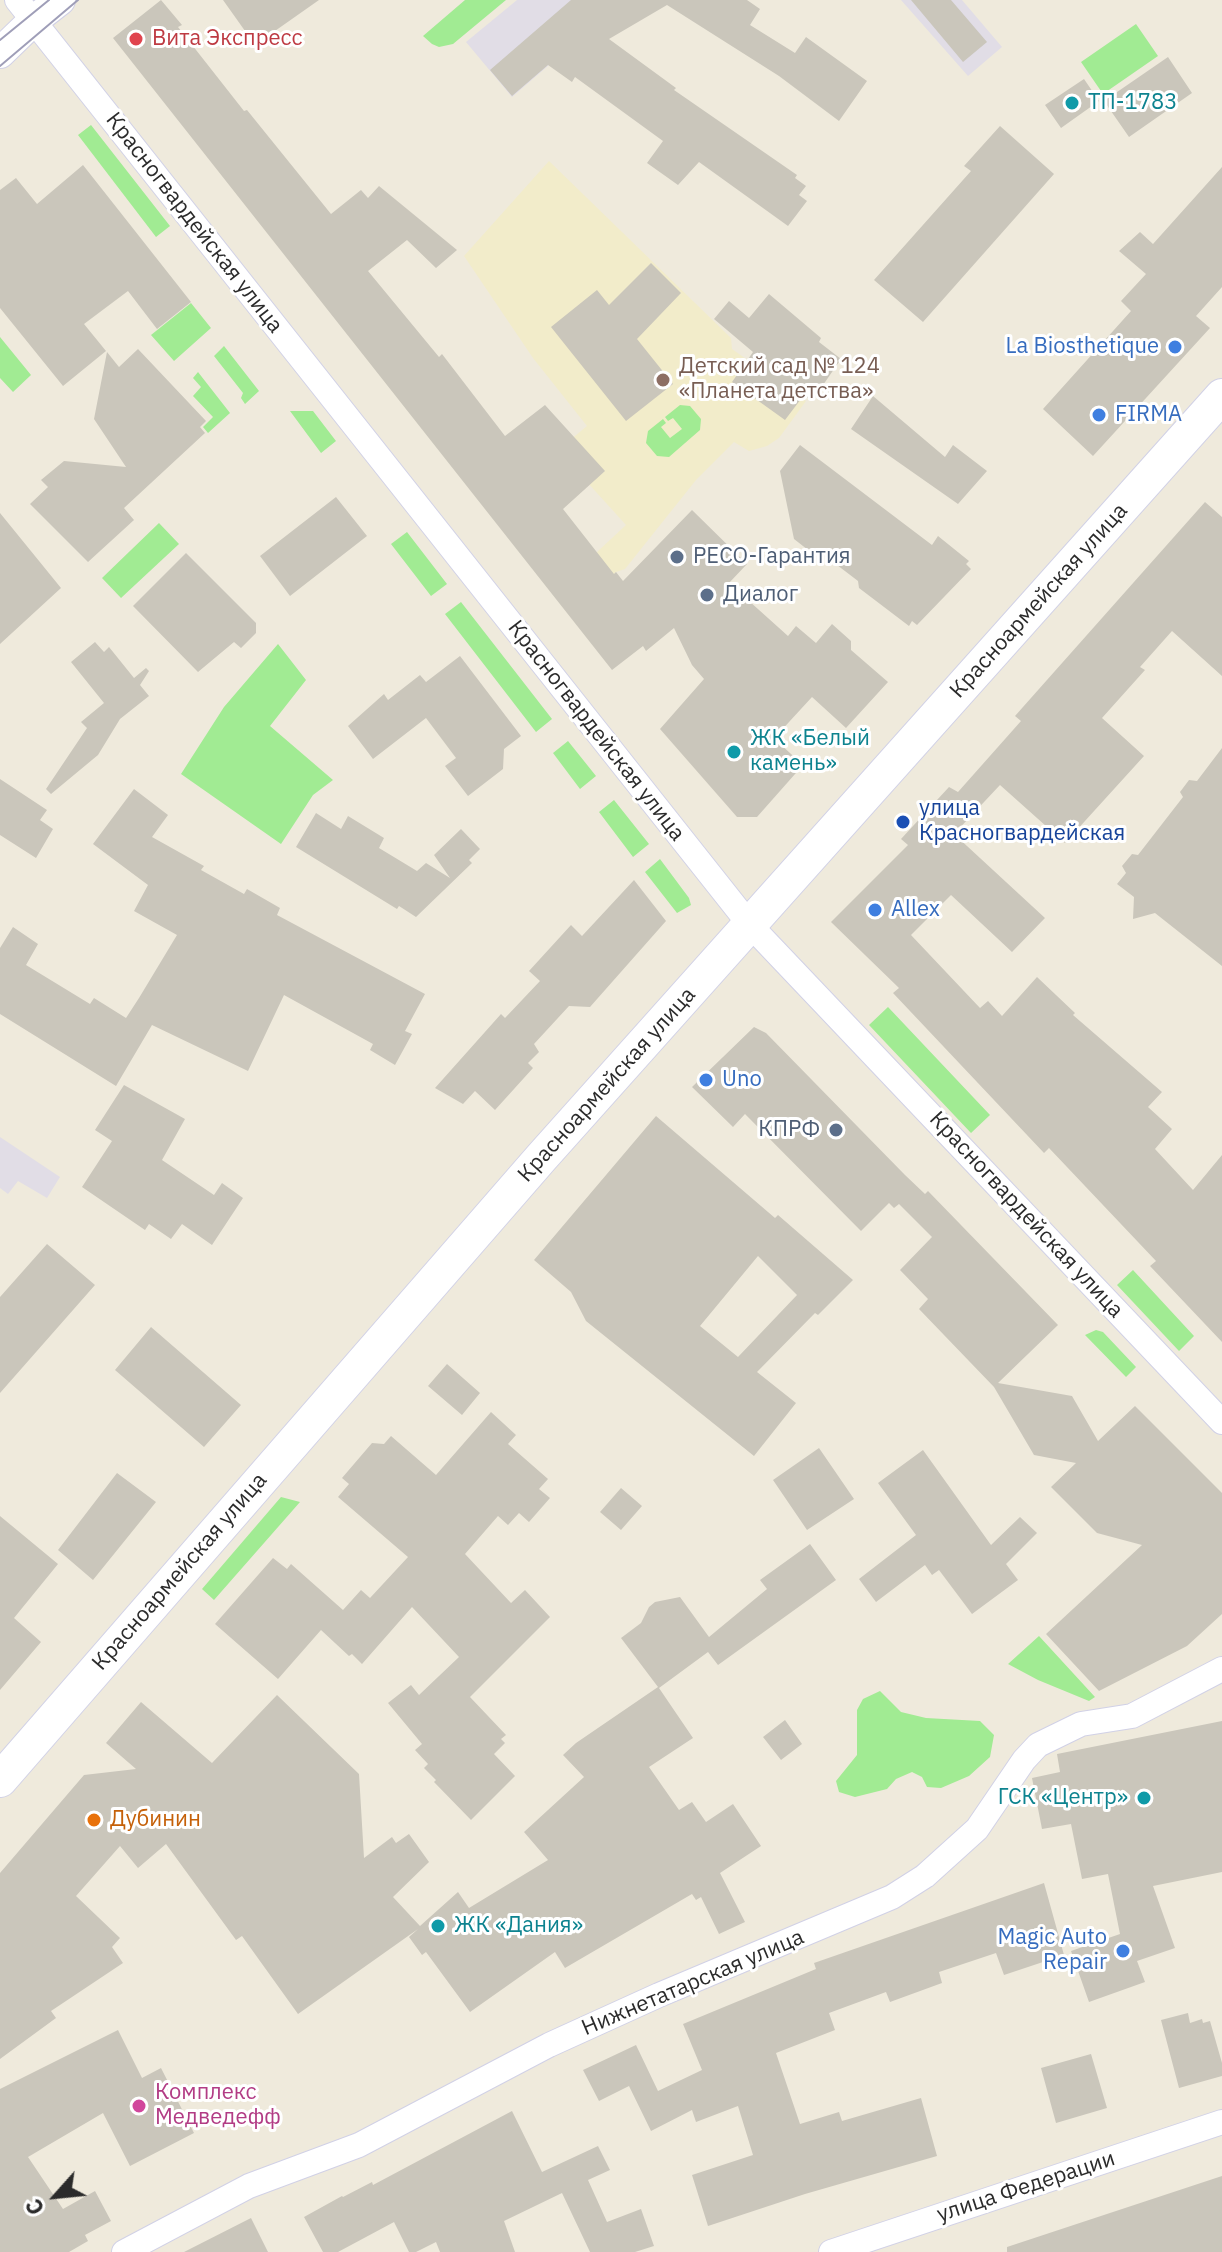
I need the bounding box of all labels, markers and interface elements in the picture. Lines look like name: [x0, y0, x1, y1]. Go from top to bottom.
place label: Вита Экспресс: [152, 26, 302, 52]
marker: Вита Экспресс: [127, 30, 145, 48]
place label: ТП-1783: [1088, 90, 1177, 116]
marker: ТП-1783: [1063, 94, 1081, 112]
street label: Красногвардейская улица: [100, 108, 288, 338]
place label: La Biosthetique: [1005, 334, 1159, 360]
marker: La Biosthetique: [1166, 338, 1184, 356]
place label: Детский сад № 124 «Планета детства»: [679, 354, 880, 406]
marker: Детский сад № 124 «Планета детства»: [654, 371, 672, 389]
place label: FIRMA: [1115, 402, 1182, 428]
marker: FIRMA: [1090, 406, 1108, 424]
street label: Красноармейская улица: [945, 498, 1133, 704]
place label: РЕСО-Гарантия: [693, 544, 851, 570]
marker: РЕСО-Гарантия: [668, 548, 686, 566]
place label: Диалог: [723, 582, 798, 608]
marker: Диалог: [698, 586, 716, 604]
street label: Красногвардейская улица: [502, 616, 690, 846]
place label: ЖК «Белый камень»: [750, 726, 870, 778]
marker: ЖК «Белый камень»: [725, 743, 743, 761]
place label: улица Красногвардейская: [919, 796, 1125, 848]
marker: улица Красногвардейская: [894, 813, 912, 831]
place label: Allex: [891, 897, 940, 923]
marker: Allex: [866, 901, 884, 919]
street label: Красноармейская улица: [513, 982, 701, 1188]
place label: Uno: [722, 1067, 762, 1093]
marker: Uno: [697, 1071, 715, 1089]
street label: Красногвардейская улица: [923, 1106, 1129, 1324]
place label: КПРФ: [758, 1117, 820, 1143]
marker: КПРФ: [827, 1121, 845, 1139]
street label: Красноармейская улица: [87, 1468, 273, 1676]
place label: ГСК «Центр»: [998, 1785, 1128, 1811]
marker: ГСК «Центр»: [1135, 1789, 1153, 1807]
place label: Дубинин: [110, 1807, 201, 1833]
marker: Дубинин: [85, 1811, 103, 1829]
place label: ЖК «Дания»: [454, 1913, 583, 1939]
marker: ЖК «Дания»: [429, 1917, 447, 1935]
street label: Нижнетатарская улица: [578, 1924, 808, 2042]
place label: Magic Auto Repair: [997, 1925, 1107, 1976]
marker: Magic Auto Repair: [1114, 1942, 1132, 1960]
place label: Комплекс Медведефф: [155, 2080, 281, 2132]
marker: Комплекс Медведефф: [130, 2097, 148, 2115]
street label: улица Федерации: [934, 2146, 1118, 2228]
north arrow: [16, 2156, 96, 2236]
text: С: [18, 2194, 50, 2220]

